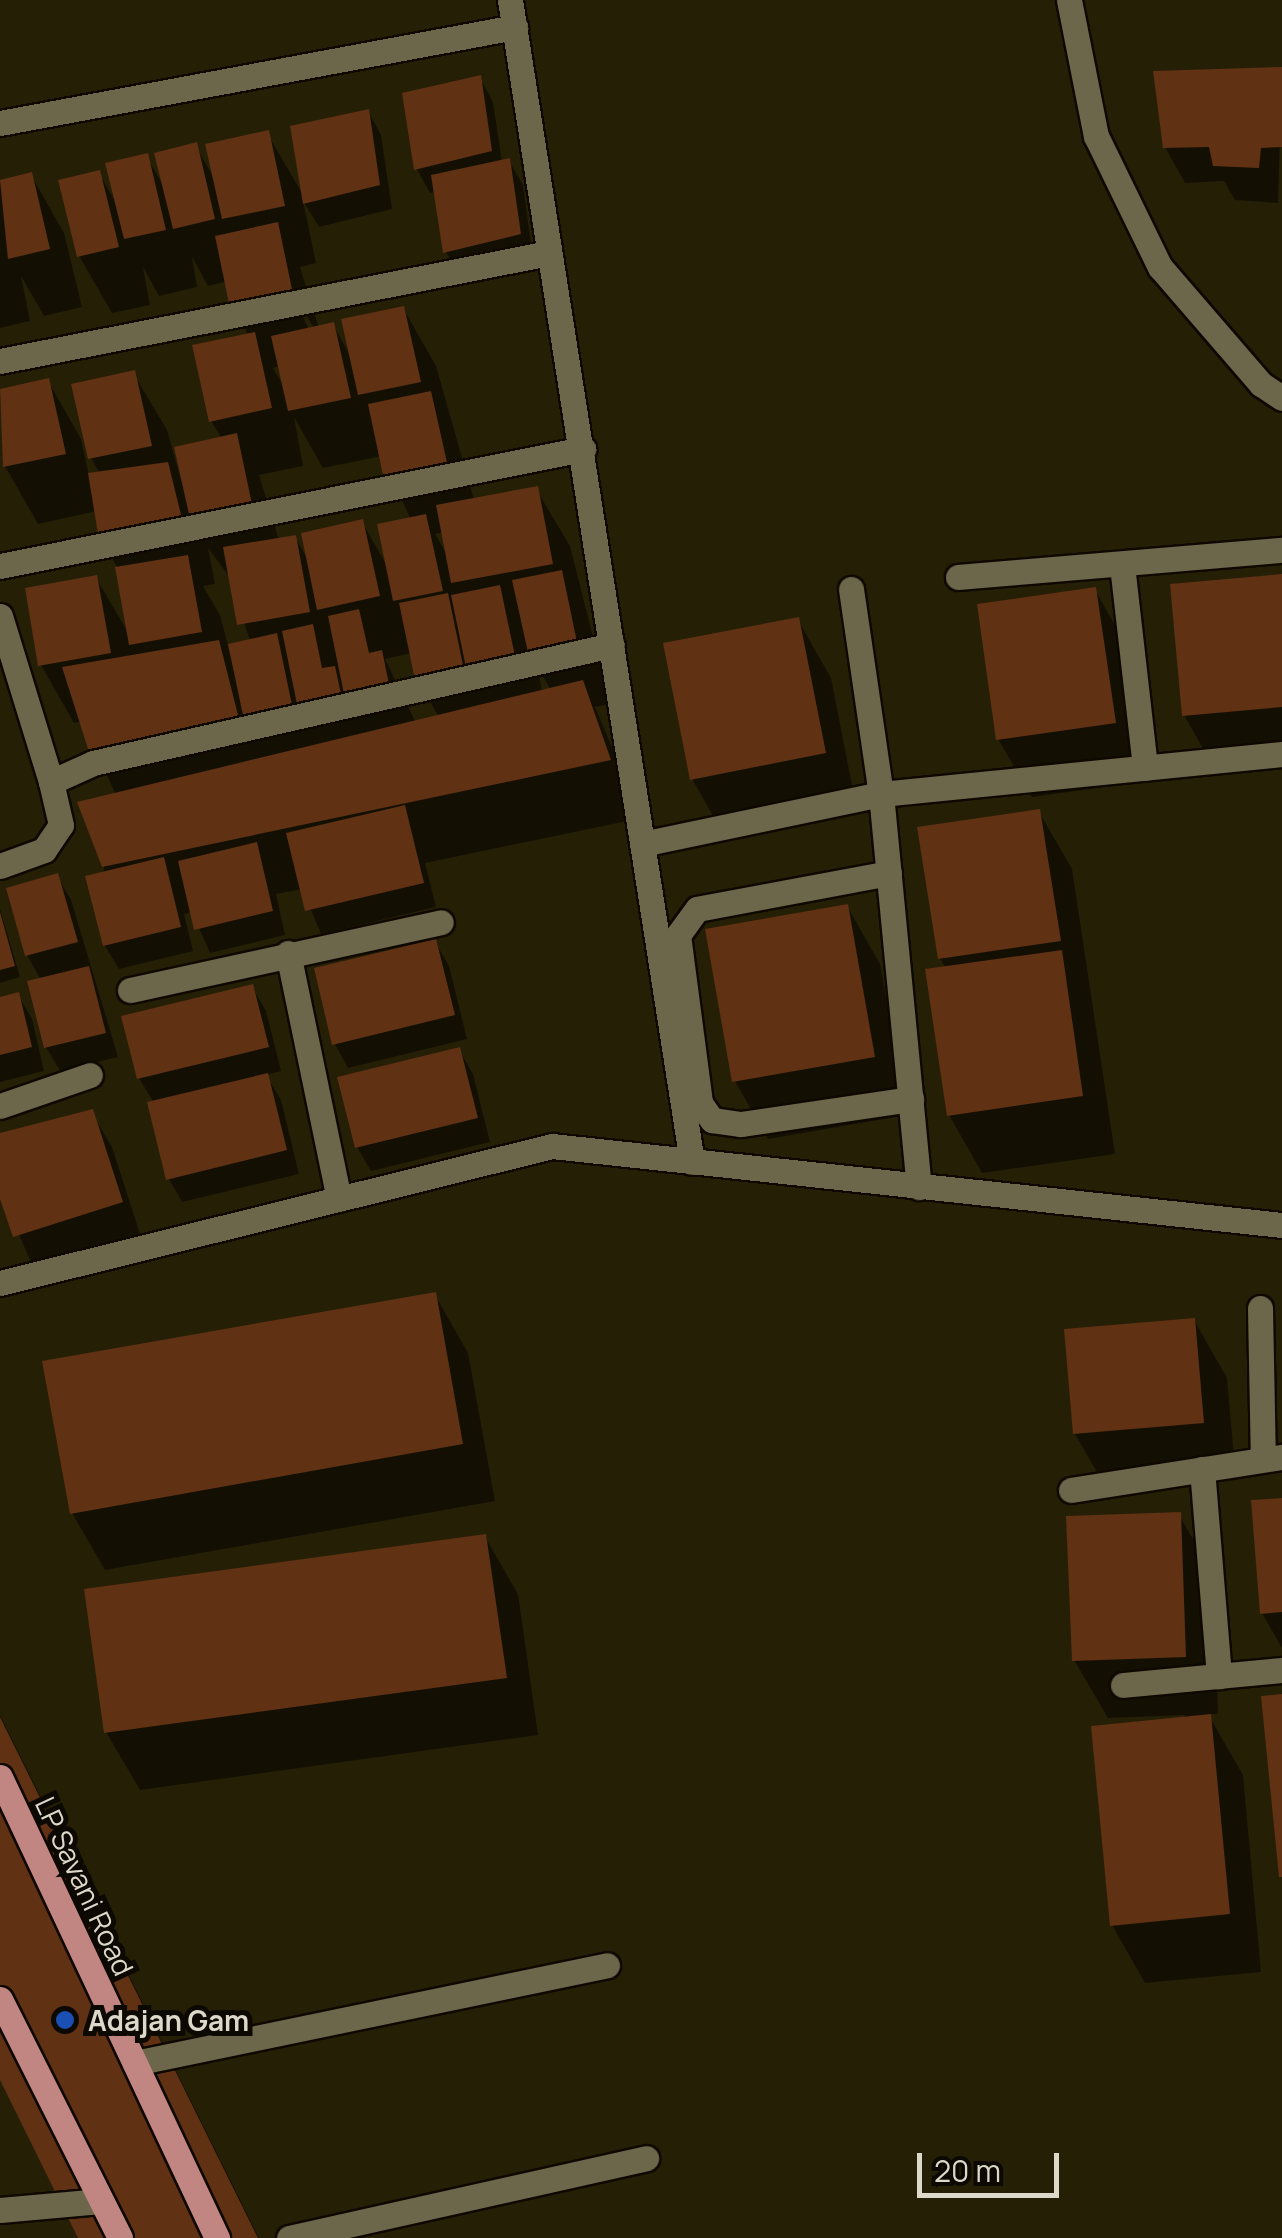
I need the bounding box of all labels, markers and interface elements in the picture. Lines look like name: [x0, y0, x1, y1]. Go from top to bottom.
street label: LP Savani Road: [29, 1791, 141, 1981]
place label: Adajan Gam: [88, 2003, 249, 2037]
marker: Adajan Gam: [52, 2007, 78, 2033]
scale bar: [922, 2133, 1064, 2195]
text: 20 m: [934, 2150, 1001, 2191]

